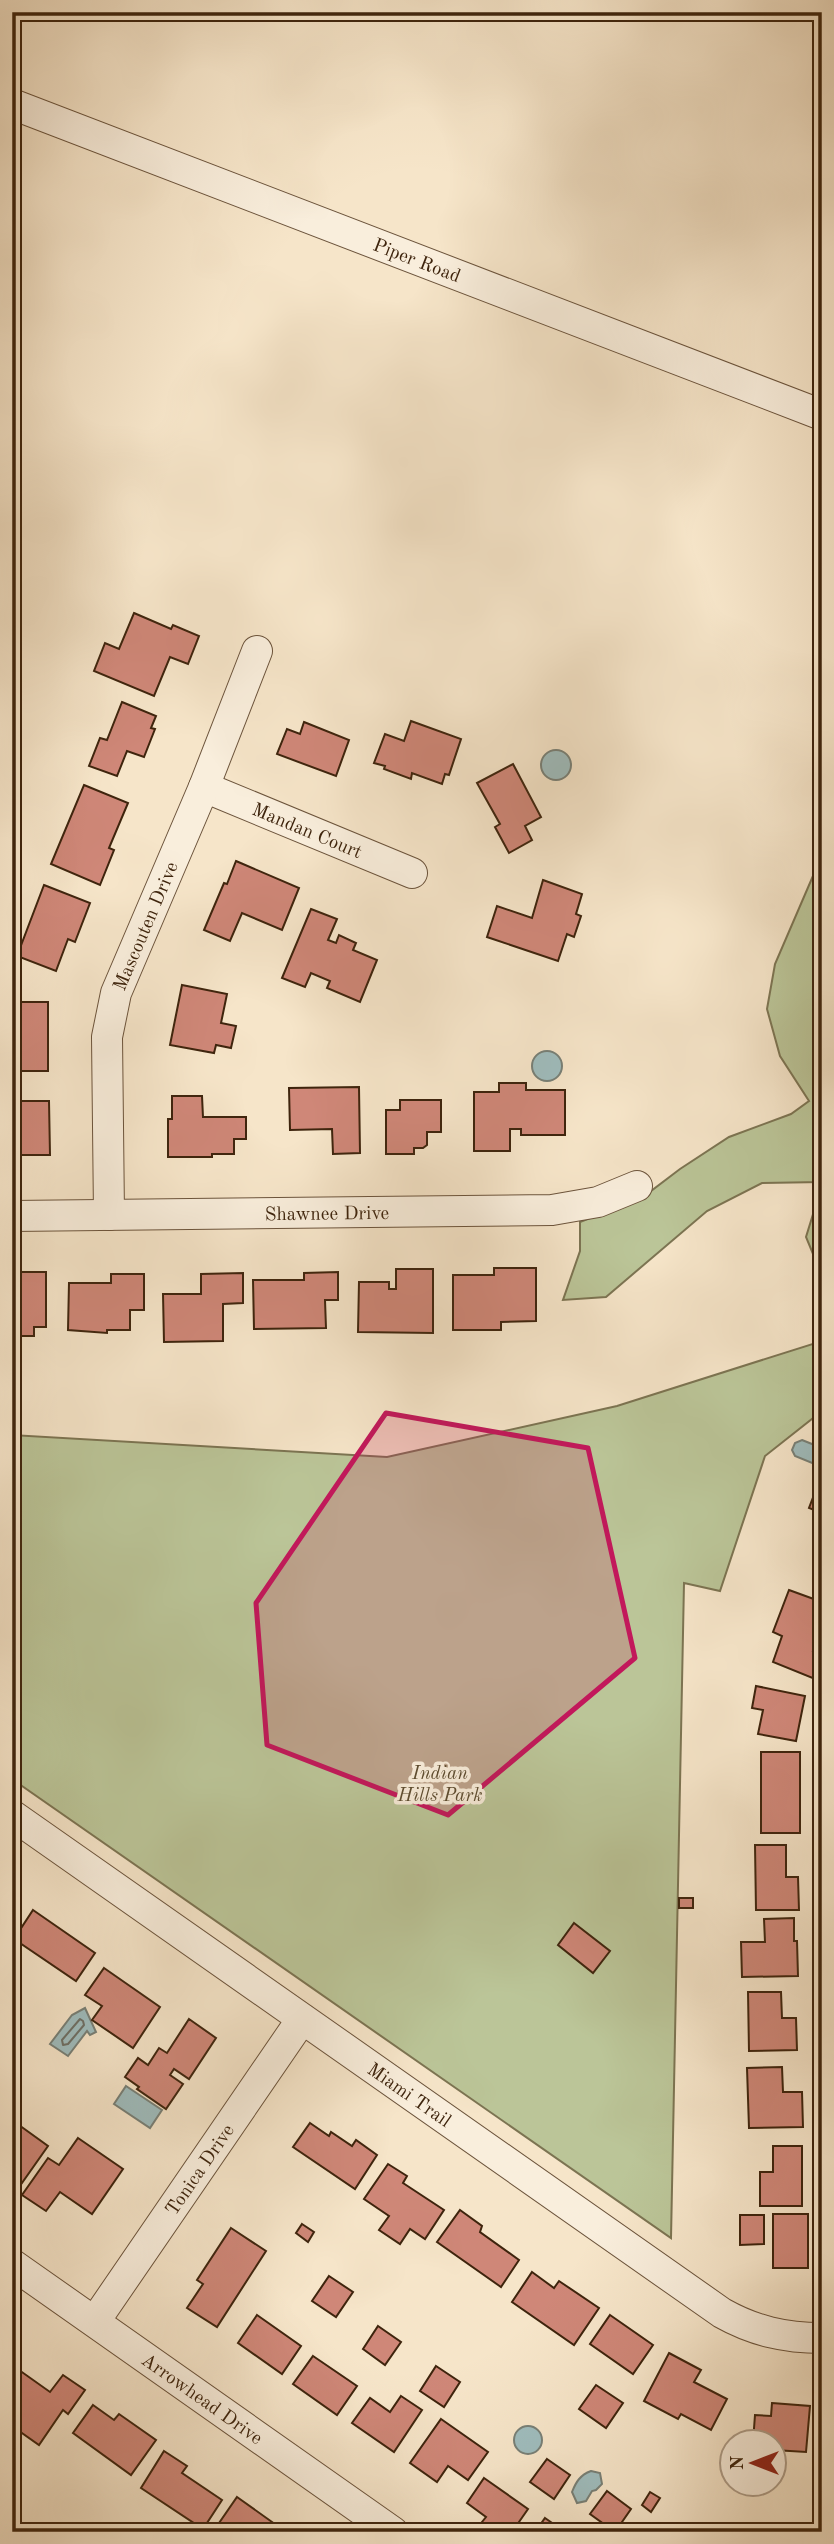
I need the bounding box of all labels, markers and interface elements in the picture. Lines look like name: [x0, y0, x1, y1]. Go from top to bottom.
street label: Piper Road: [370, 237, 463, 287]
street label: Mandan Court: [249, 801, 364, 863]
street label: Mascouten Drive: [111, 860, 183, 994]
street label: Shawnee Drive: [265, 1205, 389, 1225]
park label: Indian Hills Park: [396, 1765, 483, 1806]
street label: Miami Trail: [363, 2060, 454, 2132]
street label: Tonica Drive: [163, 2122, 239, 2220]
street label: Arrowhead Drive: [137, 2351, 265, 2449]
north arrow: [718, 2428, 788, 2498]
text: N: [729, 2455, 748, 2470]

